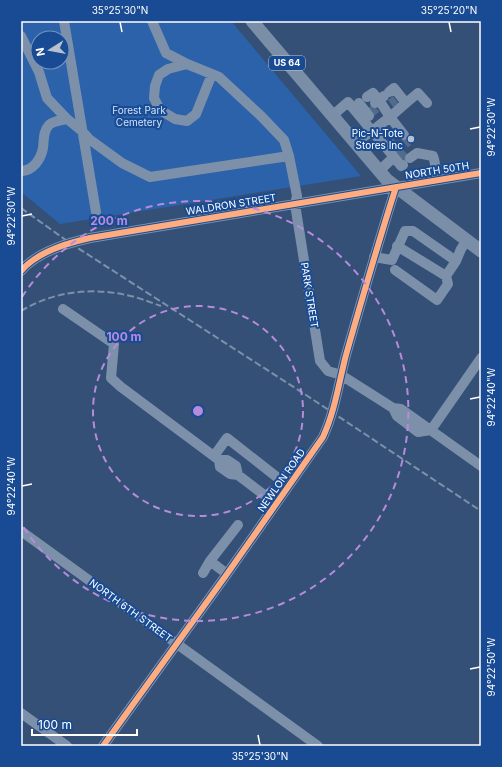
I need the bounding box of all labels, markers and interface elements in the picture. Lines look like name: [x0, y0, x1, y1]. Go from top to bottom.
text: 35°25'30"N: [92, 4, 148, 16]
text: 35°25'20"N: [421, 4, 477, 16]
north arrow: [30, 30, 70, 70]
text: N: [33, 46, 48, 57]
road number: US 64: [269, 56, 305, 70]
text: 94°22'30"W: [485, 97, 497, 157]
park label: Forest Park Cemetery: [112, 104, 166, 128]
place label: Pic-N-Tote Stores Inc: [352, 127, 403, 151]
marker: Pic-N-Tote Stores Inc: [406, 134, 416, 144]
street label: NORTH 50TH: [404, 159, 470, 181]
text: 94°22'30"W: [5, 186, 17, 246]
street label: WALDRON STREET: [185, 191, 277, 217]
text: 200 m: [90, 213, 128, 228]
street label: PARK STREET: [299, 261, 321, 329]
text: 100 m: [106, 329, 142, 344]
text: 94°22'40"W: [485, 367, 497, 426]
centre of rings: [191, 404, 205, 418]
street label: NEWLON ROAD: [255, 446, 307, 514]
text: 94°22'40"W: [5, 456, 17, 515]
street label: NORTH 6TH STREET: [87, 576, 175, 644]
text: 94°22'50"W: [485, 637, 497, 697]
scale bar: [32, 711, 137, 737]
text: 100 m: [38, 717, 72, 732]
text: 35°25'30"N: [232, 750, 288, 762]

